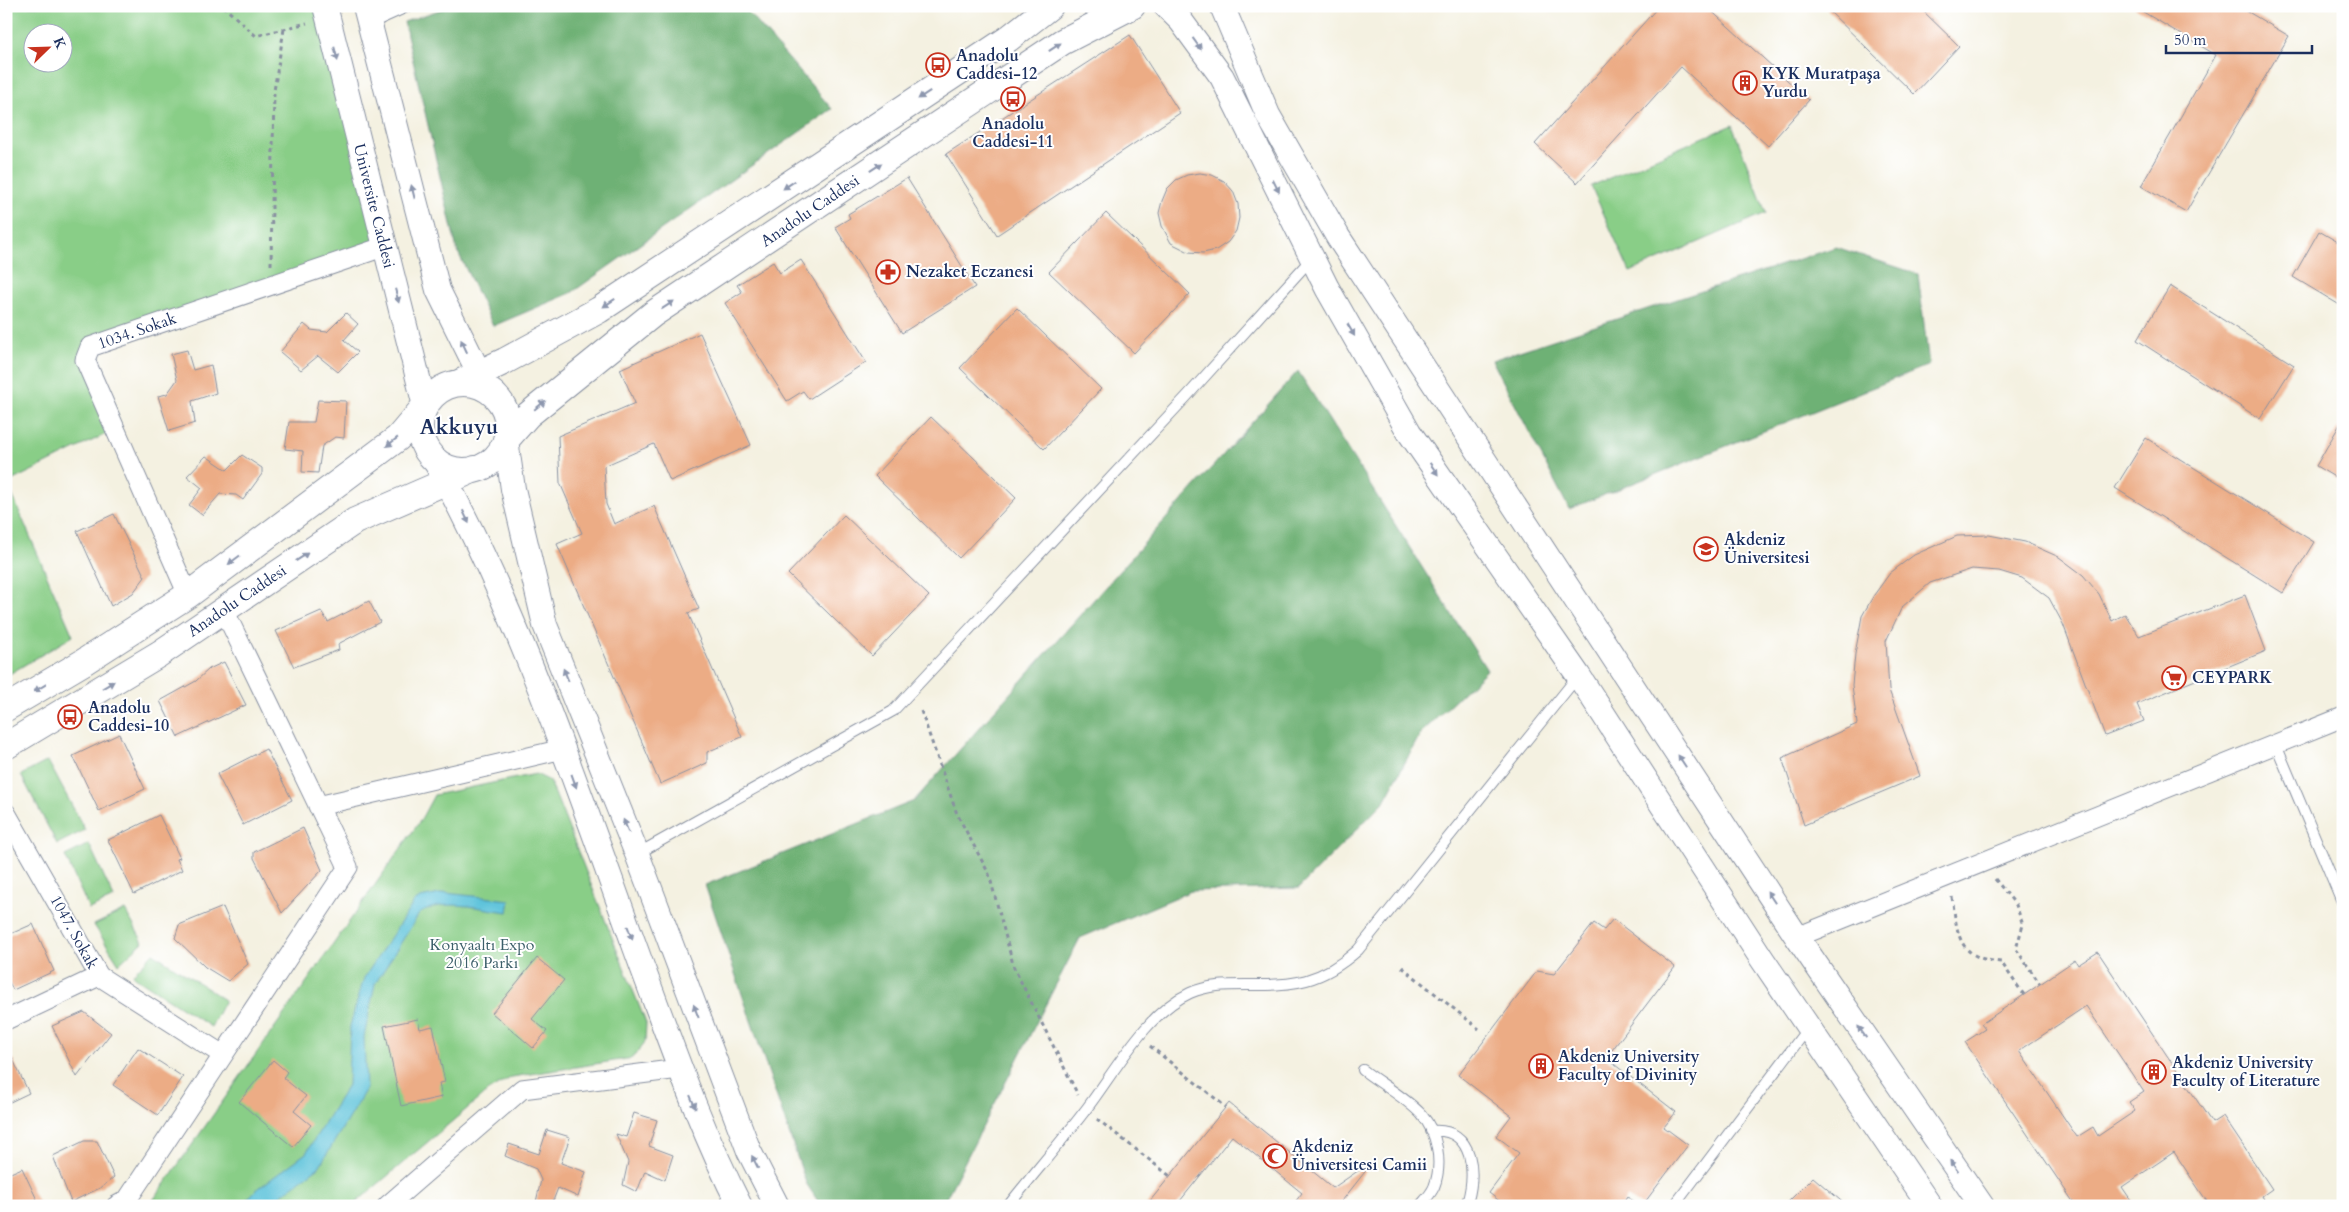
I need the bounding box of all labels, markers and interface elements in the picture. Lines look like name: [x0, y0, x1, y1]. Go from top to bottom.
north arrow: [22, 22, 72, 72]
scale bar: [2166, 22, 2313, 54]
text: 50 m: [2174, 30, 2206, 50]
text: K: [49, 34, 71, 53]
one-way arrow: [1192, 37, 1202, 51]
one-way arrow: [1048, 42, 1061, 52]
place label: Anadolu Caddesi-12: [956, 45, 1037, 85]
one-way arrow: [332, 46, 340, 61]
bus stop icon: Anadolu Caddesi-12: [925, 52, 951, 78]
place label: KYK Muratpaşa Yurdu: [1762, 63, 1881, 103]
building icon: KYK Muratpaşa Yurdu: [1732, 70, 1758, 96]
bus stop icon: Anadolu Caddesi-11: [1000, 86, 1026, 112]
one-way arrow: [917, 90, 931, 100]
place label: Anadolu Caddesi-11: [972, 113, 1054, 153]
street label: Universite Caddesi: [348, 141, 400, 271]
one-way arrow: [869, 162, 883, 172]
street label: Anadolu Caddesi: [756, 169, 864, 252]
one-way arrow: [1272, 178, 1280, 193]
one-way arrow: [782, 180, 795, 189]
one-way arrow: [409, 185, 417, 200]
pharmacy icon: Nezaket Eczanesi: [875, 259, 901, 285]
place label: Nezaket Eczanesi: [906, 261, 1034, 283]
one-way arrow: [393, 289, 401, 304]
one-way arrow: [603, 298, 616, 308]
one-way arrow: [661, 300, 674, 309]
street label: 1034. Sokak: [95, 307, 180, 355]
one-way arrow: [1346, 323, 1355, 336]
one-way arrow: [460, 339, 468, 353]
one-way arrow: [533, 400, 546, 411]
district label: Akkuyu: [420, 413, 498, 442]
one-way arrow: [385, 437, 399, 447]
one-way arrow: [1429, 462, 1439, 476]
one-way arrow: [462, 510, 470, 524]
place label: Akdeniz Üniversitesi: [1724, 529, 1810, 569]
school or university icon: Akdeniz Üniversitesi: [1693, 536, 1719, 562]
one-way arrow: [295, 552, 309, 562]
one-way arrow: [228, 555, 241, 566]
street label: Anadolu Caddesi: [183, 559, 291, 642]
supermarket icon: CEYPARK: [2161, 665, 2187, 691]
place label: CEYPARK: [2192, 667, 2272, 689]
one-way arrow: [561, 668, 569, 683]
one-way arrow: [101, 680, 114, 689]
one-way arrow: [34, 684, 47, 693]
place label: Anadolu Caddesi-10: [88, 697, 169, 737]
bus stop icon: Anadolu Caddesi-10: [57, 704, 83, 730]
one-way arrow: [1677, 755, 1687, 768]
one-way arrow: [571, 773, 578, 788]
one-way arrow: [622, 818, 630, 833]
street label: 1047. Sokak: [45, 891, 104, 974]
one-way arrow: [1766, 891, 1776, 904]
one-way arrow: [626, 926, 634, 941]
park label: Konyaaltı Expo 2016 Parkı: [430, 934, 535, 974]
one-way arrow: [692, 1003, 700, 1018]
one-way arrow: [1857, 1025, 1867, 1039]
place label: Akdeniz University Faculty of Divinity: [1558, 1046, 1699, 1086]
place label: Akdeniz University Faculty of Literature: [2172, 1052, 2320, 1092]
building icon: Akdeniz University Faculty of Divinity: [1528, 1053, 1554, 1079]
building icon: Akdeniz University Faculty of Literature: [2141, 1059, 2167, 1085]
one-way arrow: [690, 1095, 698, 1109]
place label: Akdeniz Üniversitesi Camii: [1292, 1136, 1427, 1176]
mosque icon: Akdeniz Üniversitesi Camii: [1262, 1143, 1288, 1169]
one-way arrow: [751, 1155, 759, 1170]
one-way arrow: [1949, 1159, 1959, 1172]

